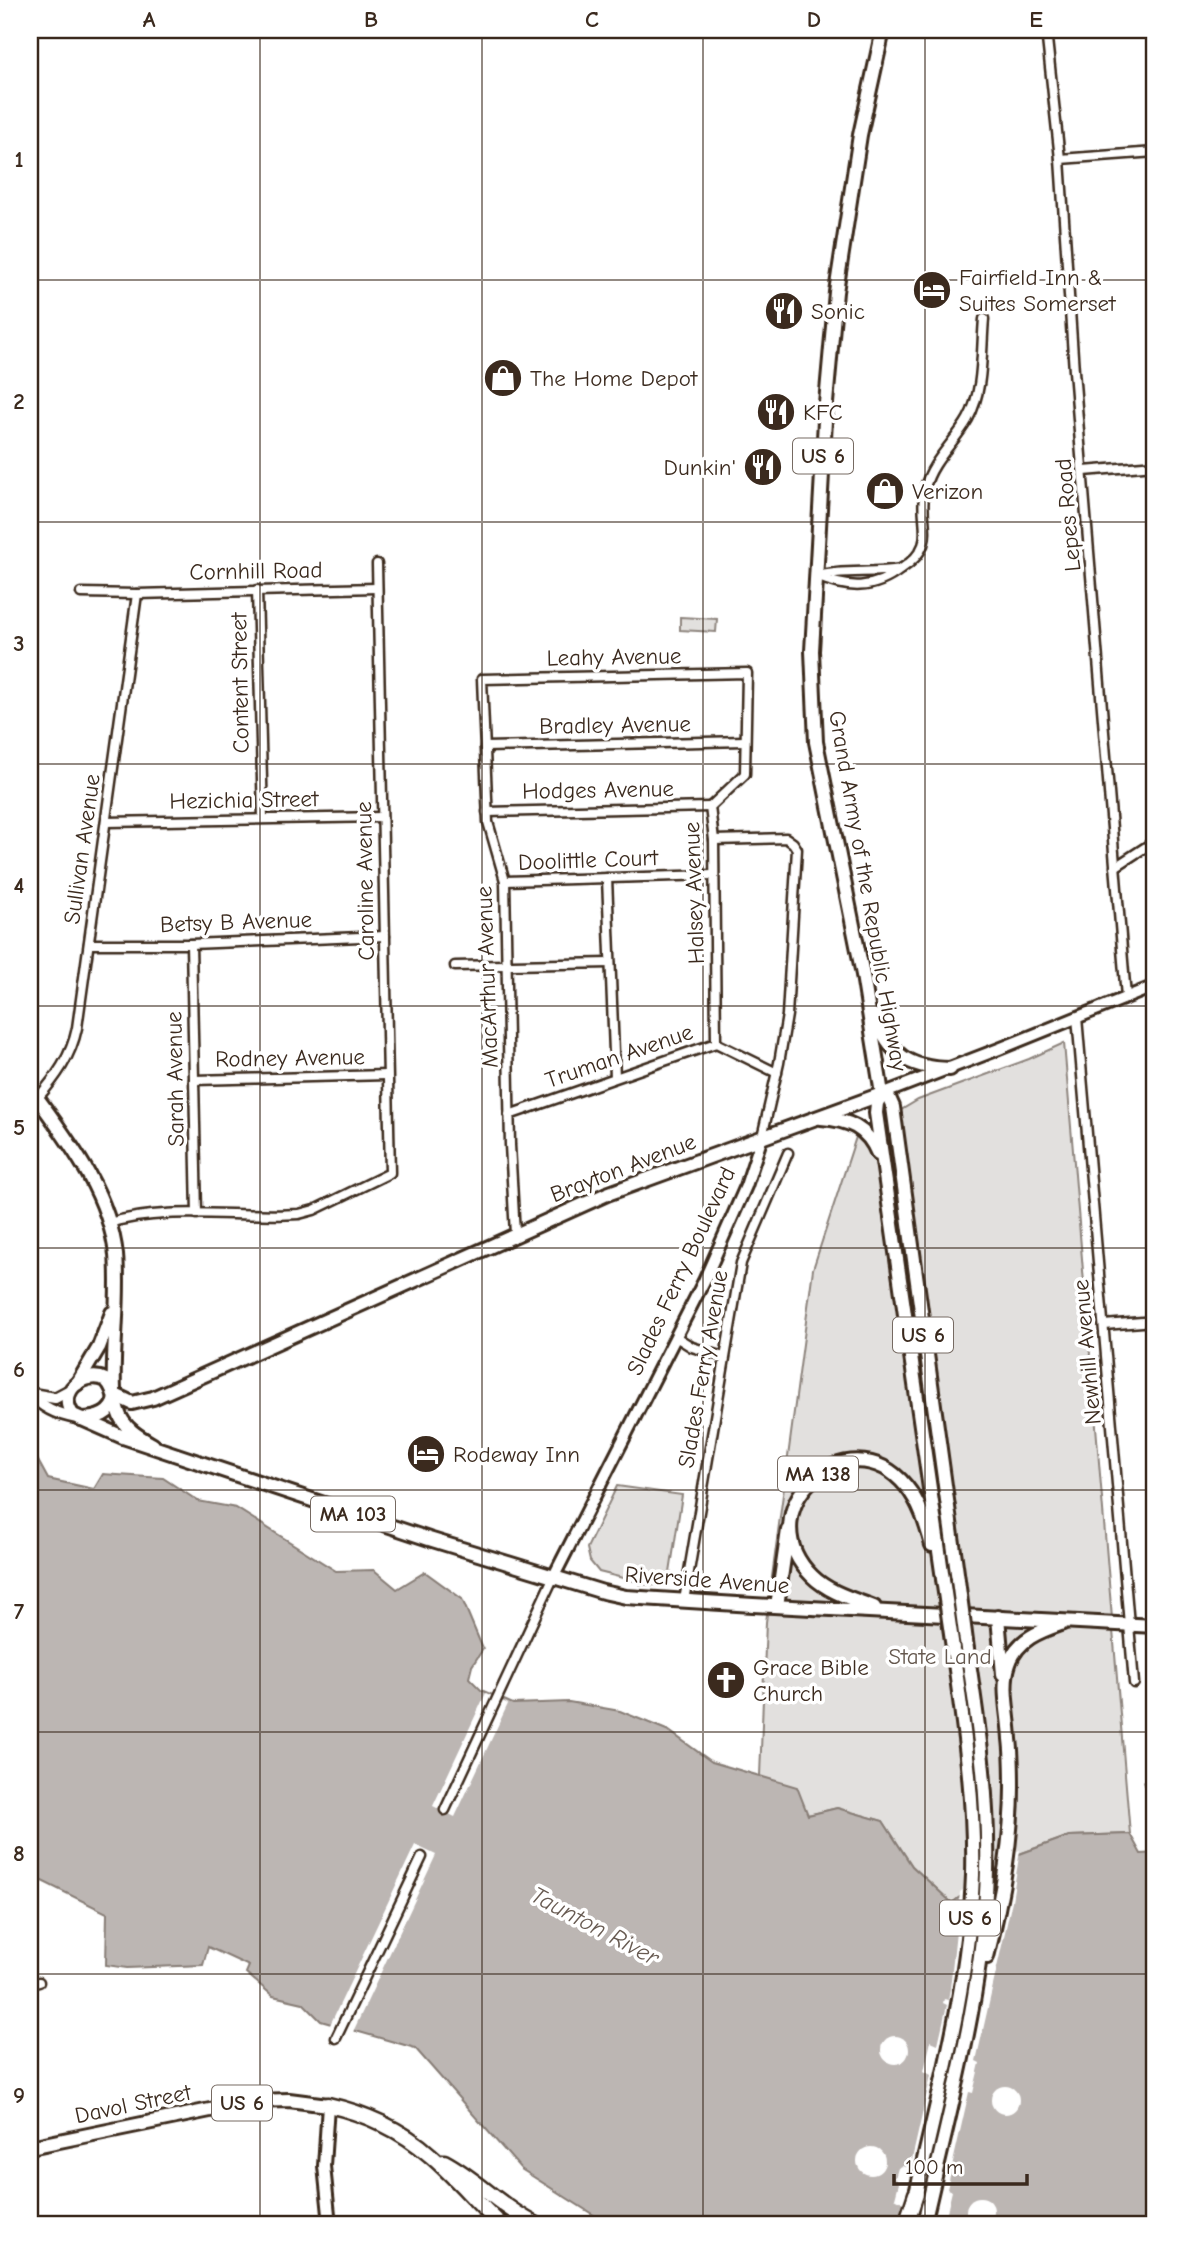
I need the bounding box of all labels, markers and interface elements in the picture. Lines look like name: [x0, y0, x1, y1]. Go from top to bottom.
text: A: [143, 6, 156, 33]
text: B: [364, 6, 378, 33]
text: C: [585, 6, 599, 33]
text: D: [807, 6, 821, 33]
text: E: [1029, 6, 1043, 33]
text: 1: [14, 146, 24, 173]
place label: Fairfield Inn & Suites Somerset: [959, 264, 1117, 317]
hotel icon: Fairfield Inn & Suites Somerset: [911, 269, 953, 311]
restaurant icon: Sonic: [763, 290, 805, 332]
place label: Sonic: [811, 298, 865, 325]
shop icon: The Home Depot: [482, 357, 524, 399]
place label: The Home Depot: [530, 365, 699, 392]
text: 2: [13, 388, 25, 415]
restaurant icon: KFC: [755, 391, 797, 433]
place label: KFC: [803, 399, 843, 426]
road number: US 6: [793, 438, 853, 474]
restaurant icon: Dunkin': [742, 446, 784, 488]
place label: Dunkin': [663, 454, 736, 481]
street label: Lepes Road: [1050, 457, 1086, 573]
shop icon: Verizon: [864, 470, 906, 512]
place label: Verizon: [912, 478, 983, 505]
street label: Cornhill Road: [189, 556, 323, 586]
street label: Content Street: [225, 611, 255, 754]
text: 3: [13, 630, 25, 657]
street label: Leahy Avenue: [546, 642, 682, 672]
street label: Grand Army of the Republic Highway: [823, 709, 913, 1074]
street label: Bradley Avenue: [539, 710, 691, 740]
street label: Sullivan Avenue: [58, 772, 106, 926]
street label: Hodges Avenue: [522, 775, 674, 805]
street label: Hezichia Street: [169, 785, 320, 815]
street label: Caroline Avenue: [350, 801, 380, 961]
street label: Halsey Avenue: [678, 821, 710, 965]
street label: Doolittle Court: [517, 844, 660, 876]
text: 4: [14, 872, 25, 899]
street label: MacArthur Avenue: [470, 885, 504, 1069]
street label: Betsy B Avenue: [160, 906, 312, 938]
street label: Sarah Avenue: [160, 1011, 190, 1147]
street label: Truman Avenue: [542, 1018, 696, 1094]
street label: Rodney Avenue: [215, 1043, 365, 1073]
text: 5: [13, 1114, 25, 1141]
street label: Brayton Avenue: [546, 1128, 700, 1208]
street label: Slades Ferry Boulevard: [621, 1163, 741, 1379]
street label: Slades Ferry Avenue: [672, 1268, 734, 1470]
street label: Newhill Avenue: [1067, 1278, 1107, 1426]
road number: US 6: [893, 1318, 953, 1352]
text: 6: [13, 1356, 25, 1383]
hotel icon: Rodeway Inn: [405, 1433, 447, 1475]
place label: Rodeway Inn: [453, 1441, 580, 1468]
road number: MA 138: [778, 1456, 858, 1492]
road number: MA 103: [311, 1496, 395, 1532]
street label: Riverside Avenue: [624, 1561, 790, 1599]
text: 7: [14, 1598, 25, 1625]
park label: State Land: [888, 1643, 992, 1670]
place label: Grace Bible Church: [753, 1654, 869, 1707]
church icon: Grace Bible Church: [705, 1659, 747, 1701]
text: 8: [13, 1840, 25, 1867]
water label: Taunton River: [526, 1881, 665, 1972]
road number: US 6: [940, 1900, 1000, 1936]
street label: Davol Street: [72, 2078, 195, 2129]
text: 9: [13, 2082, 25, 2109]
road number: US 6: [212, 2086, 272, 2120]
scale bar: [894, 2142, 1028, 2186]
text: 100 m: [905, 2155, 963, 2179]

